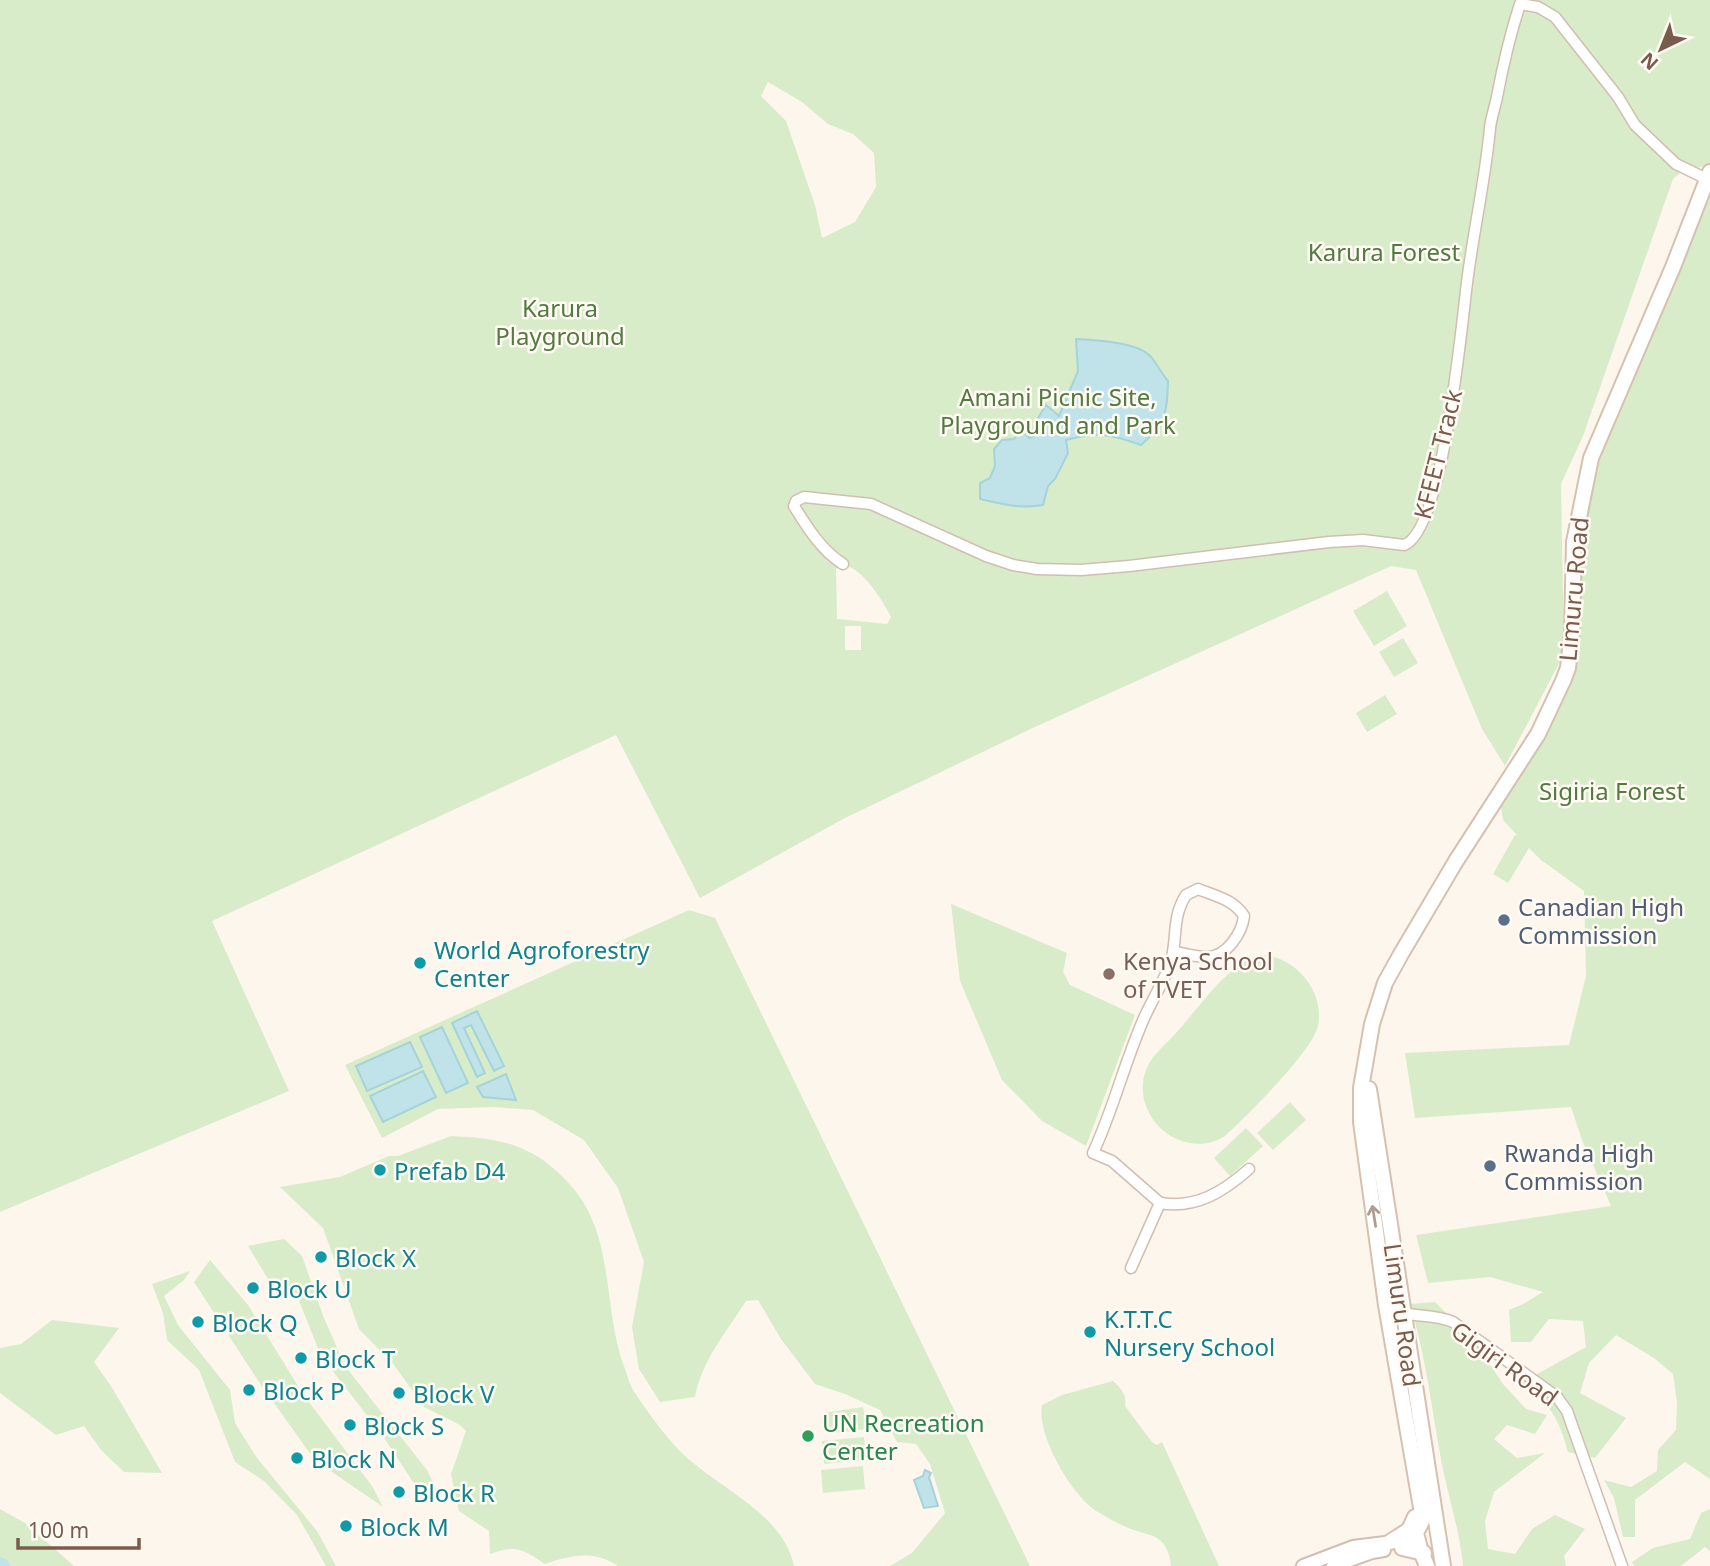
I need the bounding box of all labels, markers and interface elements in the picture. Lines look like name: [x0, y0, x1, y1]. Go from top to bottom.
north arrow: [1626, 14, 1696, 84]
text: N: [1635, 47, 1664, 76]
park label: Karura Forest: [1308, 235, 1460, 268]
park label: Karura Playground: [495, 291, 625, 352]
park label: Amani Picnic Site, Playground and Park: [940, 380, 1176, 441]
street label: KFEET Track: [1405, 385, 1469, 523]
street label: Limuru Road: [1550, 515, 1596, 663]
park label: Sigiria Forest: [1539, 774, 1685, 807]
place label: Canadian High Commission: [1518, 890, 1684, 951]
marker: Canadian High Commission: [1496, 912, 1512, 928]
place label: World Agroforestry Center: [434, 933, 650, 994]
place label: Kenya School of TVET: [1123, 944, 1273, 1005]
marker: World Agroforestry Center: [412, 955, 428, 971]
marker: Kenya School of TVET: [1101, 966, 1117, 982]
place label: Rwanda High Commission: [1504, 1136, 1654, 1197]
place label: Prefab D4: [394, 1154, 506, 1187]
marker: Rwanda High Commission: [1482, 1158, 1498, 1174]
marker: Prefab D4: [372, 1162, 388, 1178]
one-way arrow: [1367, 1205, 1380, 1227]
place label: Block X: [335, 1241, 416, 1274]
street label: Limuru Road: [1377, 1241, 1429, 1389]
marker: Block X: [313, 1249, 329, 1265]
place label: Block U: [267, 1272, 351, 1305]
marker: Block U: [245, 1280, 261, 1296]
place label: K.T.T.C Nursery School: [1104, 1302, 1275, 1363]
place label: Block Q: [212, 1306, 298, 1339]
street label: Gigiri Road: [1445, 1313, 1565, 1413]
marker: Block Q: [190, 1314, 206, 1330]
marker: K.T.T.C Nursery School: [1082, 1324, 1098, 1340]
place label: Block T: [315, 1342, 396, 1375]
marker: Block T: [293, 1350, 309, 1366]
place label: Block P: [263, 1374, 344, 1407]
place label: Block V: [413, 1377, 495, 1410]
marker: Block P: [241, 1382, 257, 1398]
marker: Block V: [391, 1385, 407, 1401]
place label: UN Recreation Center: [822, 1406, 985, 1467]
place label: Block S: [364, 1409, 444, 1442]
marker: Block S: [342, 1417, 358, 1433]
marker: UN Recreation Center: [800, 1428, 816, 1444]
place label: Block N: [311, 1442, 396, 1475]
marker: Block N: [289, 1450, 305, 1466]
place label: Block R: [413, 1476, 495, 1509]
marker: Block R: [391, 1484, 407, 1500]
scale bar: [18, 1506, 138, 1550]
place label: Block M: [360, 1510, 449, 1543]
text: 100 m: [28, 1516, 89, 1544]
marker: Block M: [338, 1518, 354, 1534]

